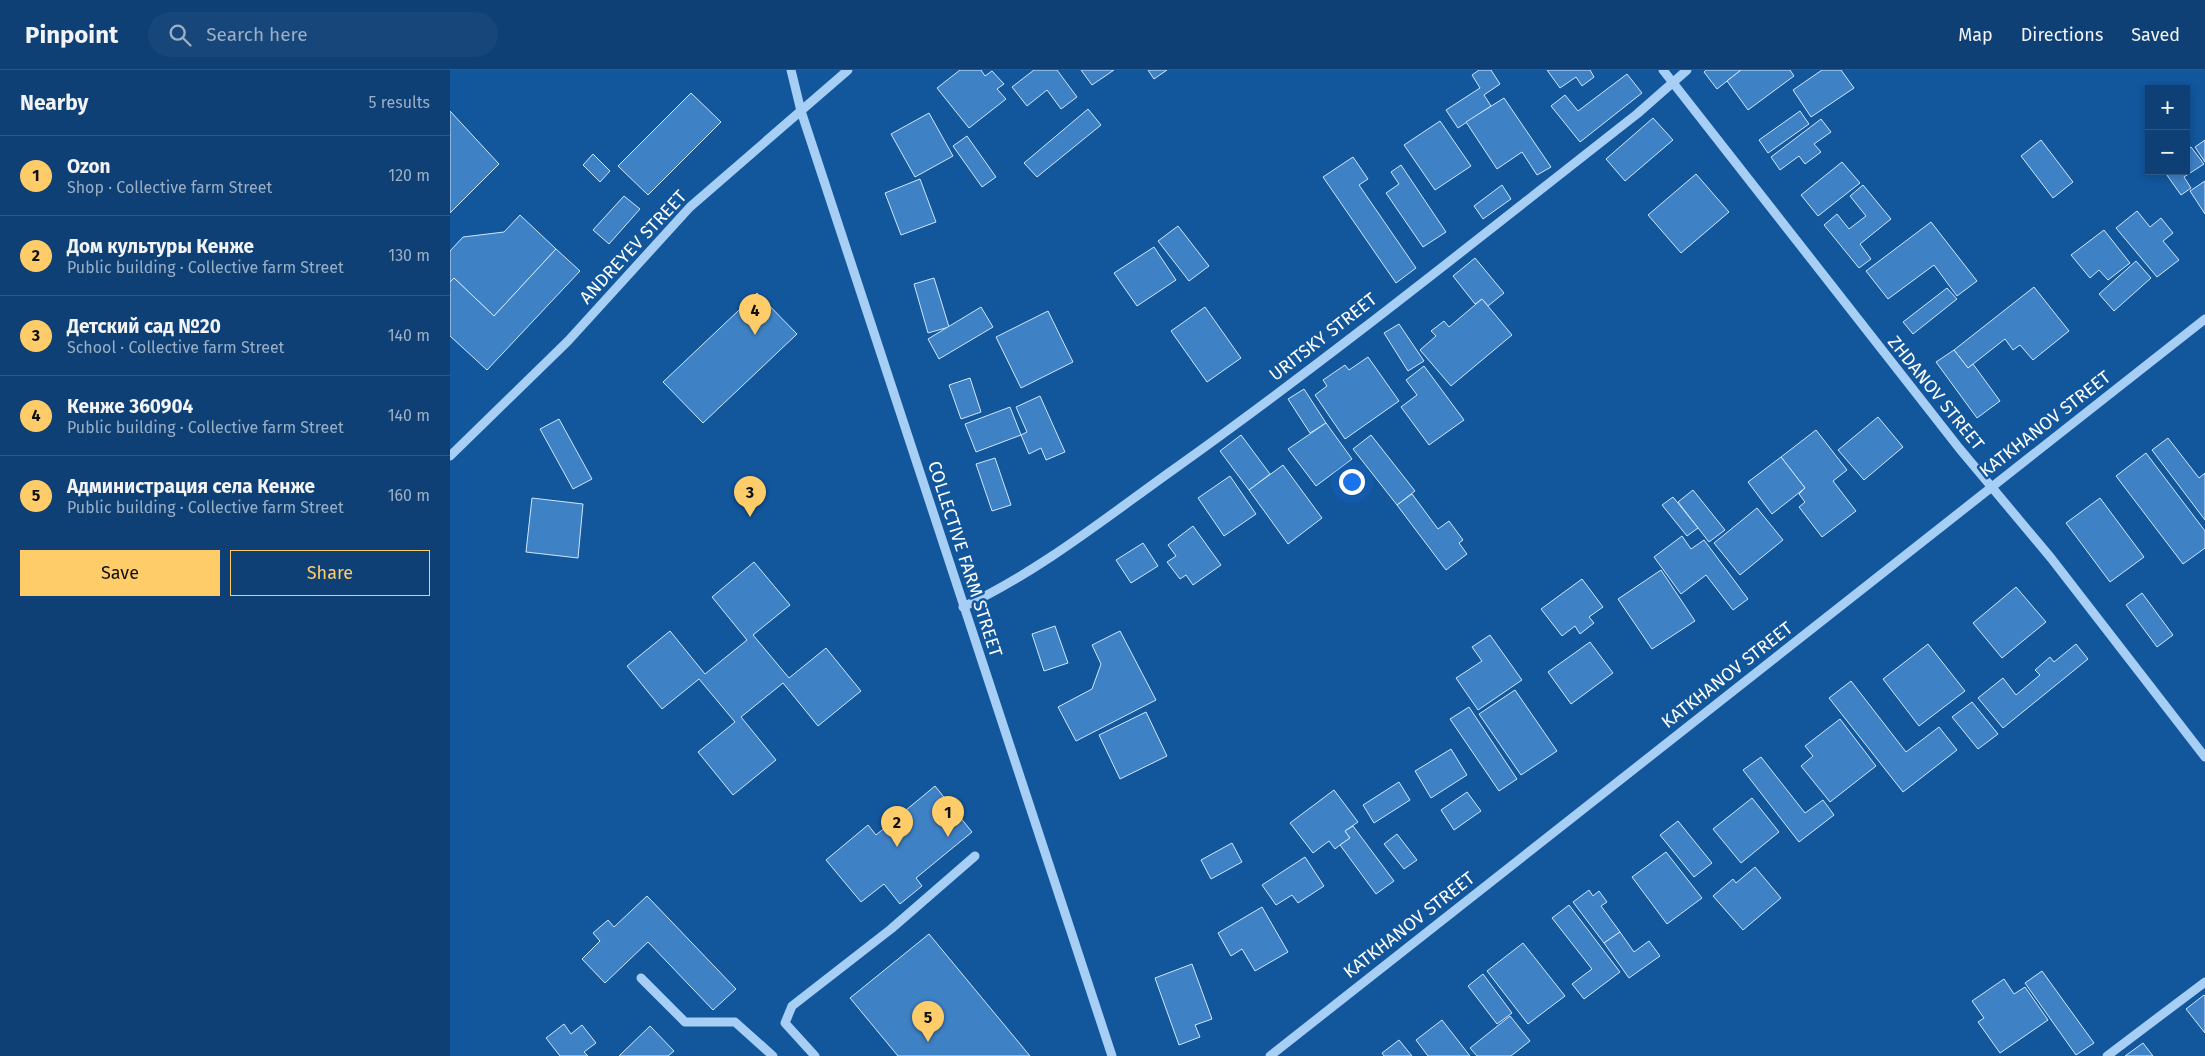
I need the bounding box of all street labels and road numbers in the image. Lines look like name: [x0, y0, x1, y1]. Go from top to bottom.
street label: ANDREYEV STREET: [575, 185, 692, 308]
street label: URITSKY STREET: [1265, 288, 1382, 386]
street label: ZHDANOV STREET: [1883, 331, 1989, 455]
street label: KATKHANOV STREET: [1975, 366, 2115, 482]
street label: COLLECTIVE FARM STREET: [923, 458, 1007, 660]
street label: KATKHANOV STREET: [1657, 617, 1797, 733]
street label: KATKHANOV STREET: [1339, 867, 1479, 983]

